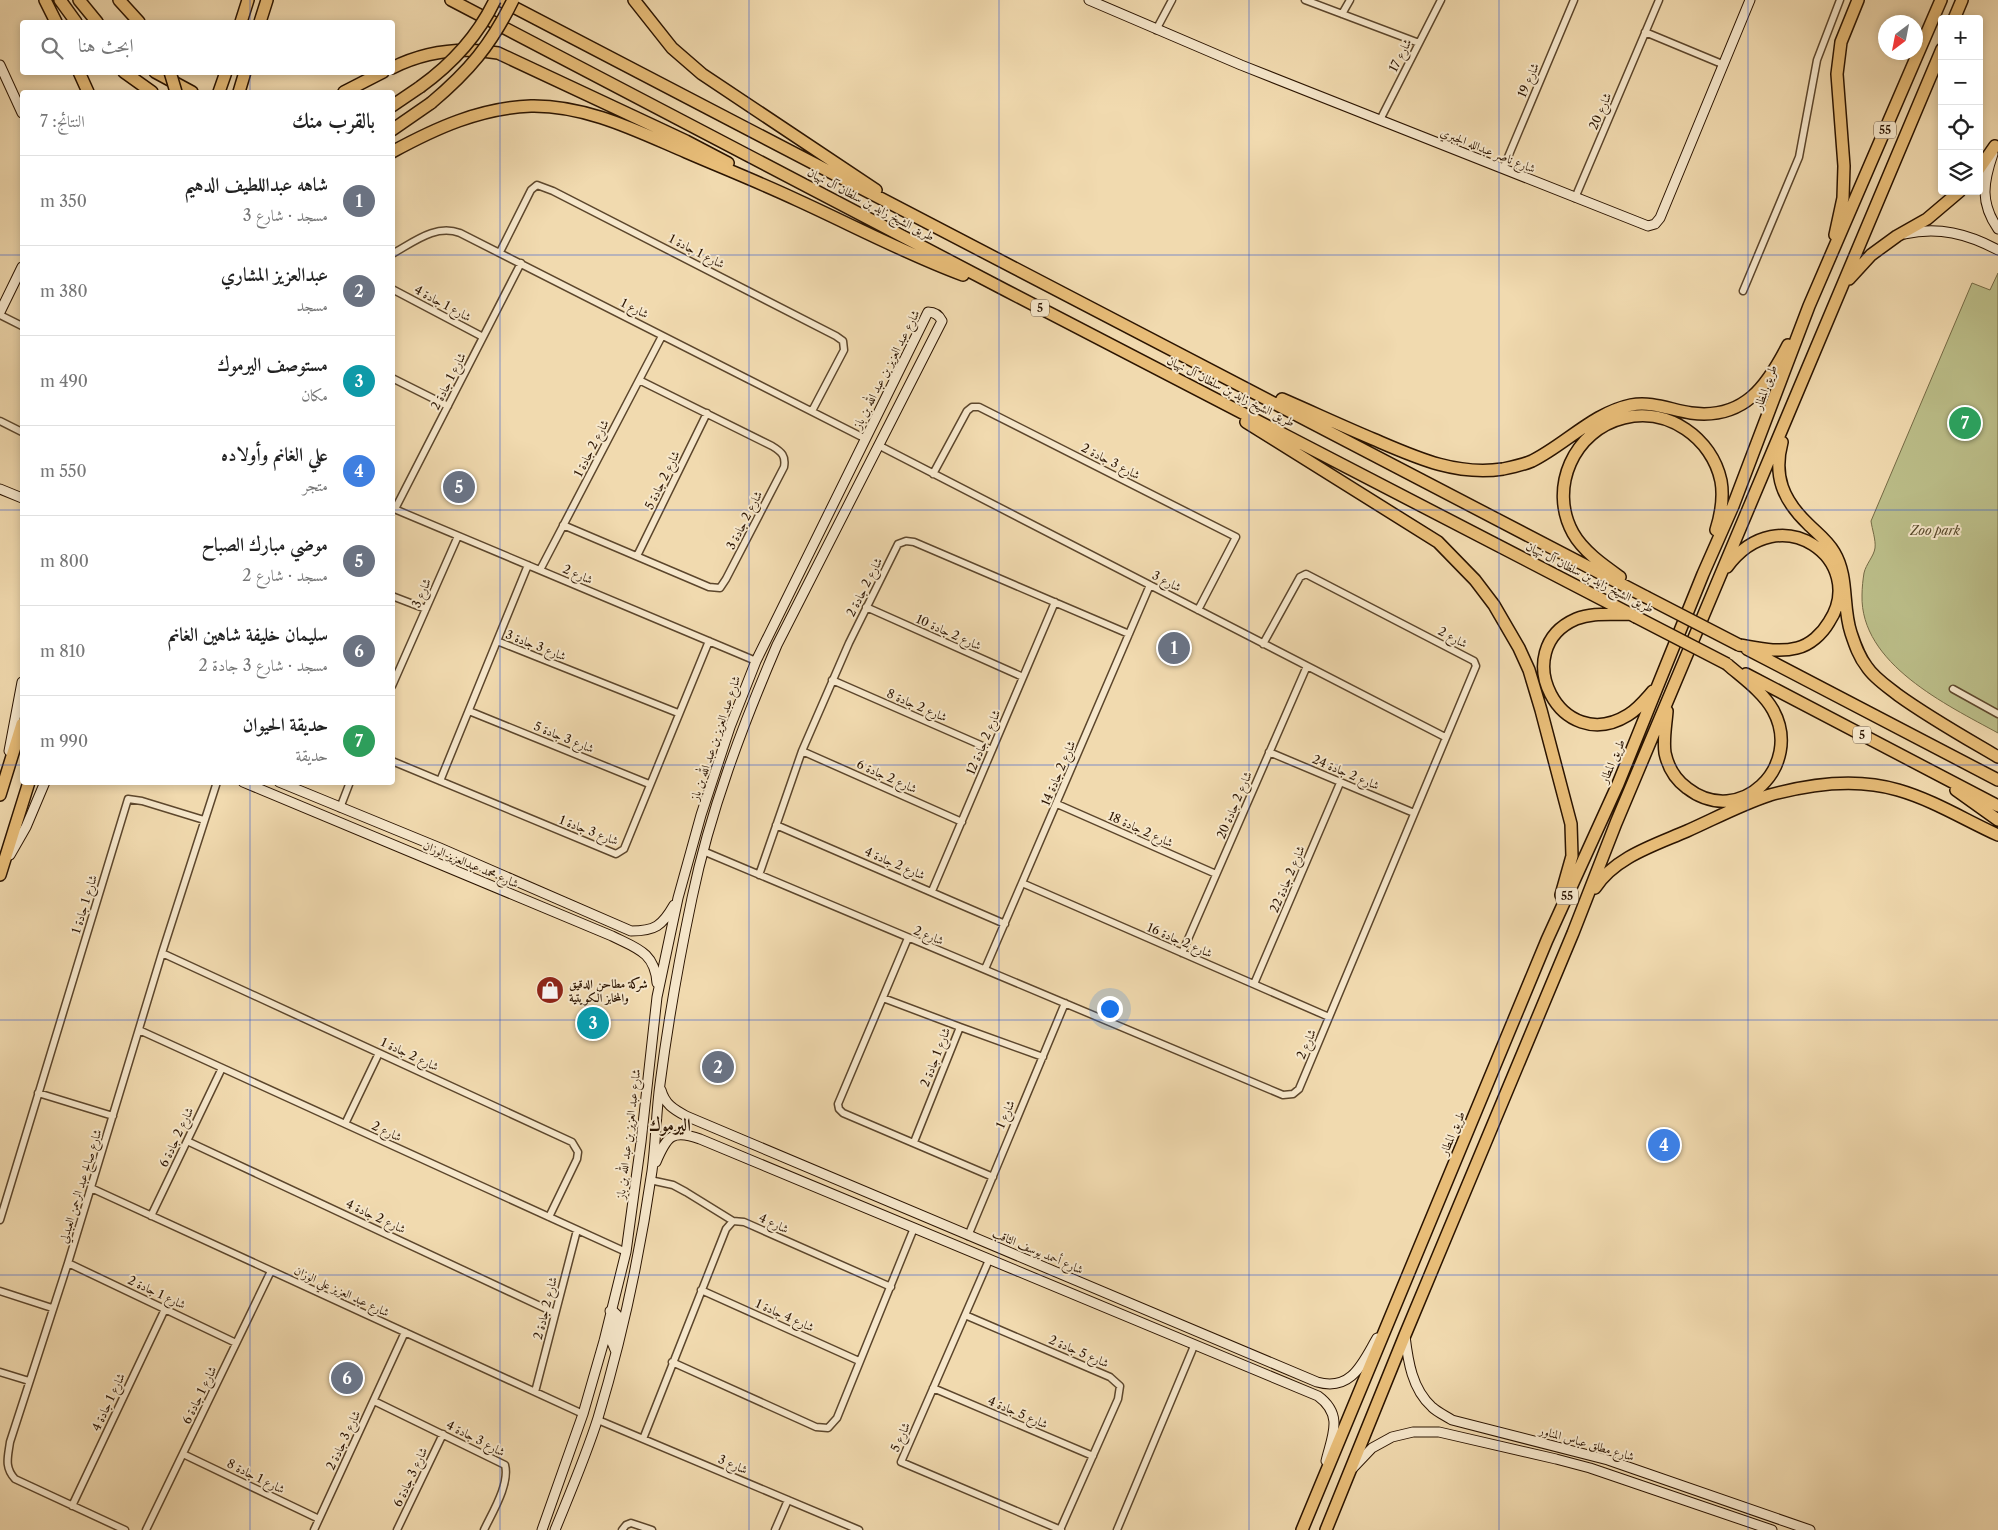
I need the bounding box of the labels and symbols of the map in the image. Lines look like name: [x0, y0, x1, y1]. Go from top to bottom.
north arrow: [1878, 15, 1923, 60]
street label: شارع 17: [1385, 36, 1418, 76]
street label: شارع 19: [1514, 60, 1546, 101]
street label: شارع 20: [1586, 90, 1618, 133]
road number: 55: [1874, 122, 1896, 138]
street label: شارع ناصر عبدالله الجبري: [1437, 124, 1538, 180]
street label: طريق الشيخ زايد بن سلطان آل نهيان: [803, 164, 937, 247]
street label: شارع 1 جادة 1: [665, 231, 727, 275]
street label: شارع 1 جادة 4: [410, 282, 474, 328]
street label: شارع 1: [617, 295, 652, 325]
road number: 5: [1031, 300, 1049, 316]
street label: شارع عبد العزيز بن عبد الله بن باز: [847, 306, 926, 433]
street label: شارع 1 جادة 2: [427, 350, 472, 414]
street label: طريق الشيخ زايد بن سلطان آل نهيان: [1163, 352, 1298, 433]
street label: طريق المطار: [1750, 363, 1781, 413]
pin: 7: [1949, 404, 1981, 442]
street label: شارع 2 جادة 1: [570, 417, 615, 481]
street label: شارع 3 جادة 2: [1077, 440, 1143, 486]
street label: شارع 2 جادة 5: [641, 448, 686, 514]
pin: 5: [443, 468, 475, 506]
street label: شارع 2 جادة 3: [723, 488, 769, 554]
park label: Zoo park: [1909, 523, 1961, 538]
street label: طريق الشيخ زايد بن سلطان آل نهيان: [1522, 538, 1657, 619]
street label: شارع 2 جادة 2: [843, 555, 889, 621]
street label: شارع 2: [559, 561, 595, 591]
street label: شارع 3: [1148, 567, 1184, 598]
street label: شارع 3: [408, 576, 438, 612]
street label: شارع 2 جادة 10: [912, 611, 984, 657]
street label: شارع 2: [1434, 623, 1470, 655]
street label: شارع 3 جادة 3: [502, 627, 568, 667]
pin: 1: [1158, 629, 1190, 667]
street label: شارع عبد العزيز بن عبد الله بن باز: [684, 673, 747, 805]
street label: شارع 2 جادة 8: [883, 686, 950, 728]
street label: شارع 2 جادة 12: [963, 707, 1007, 778]
street label: شارع 3 جادة 5: [530, 718, 596, 760]
road number: 5: [1853, 726, 1871, 744]
street label: طريق المطار: [1596, 737, 1629, 786]
street label: شارع 2 جادة 14: [1038, 738, 1082, 809]
street label: شارع 2 جادة 24: [1309, 751, 1382, 797]
street label: شارع 2 جادة 6: [853, 756, 920, 800]
street label: شارع 2 جادة 20: [1213, 769, 1259, 842]
street label: شارع 2 جادة 18: [1105, 808, 1176, 854]
street label: شارع 3 جادة 1: [556, 812, 621, 852]
street label: شارع محمد عبدالعزيز الوزان: [419, 837, 521, 895]
street label: شارع 2 جادة 22: [1266, 843, 1312, 916]
street label: شارع 2 جادة 4: [861, 844, 928, 886]
street label: شارع 1 جادة 1: [68, 873, 104, 936]
road number: 55: [1556, 888, 1578, 904]
street label: شارع 2 جادة 16: [1144, 920, 1215, 964]
street label: شارع 2: [910, 922, 946, 952]
shop icon: شركة مطاحن الدقيق والمخابز الكويتية: [535, 975, 565, 1005]
place label: شركة مطاحن الدقيق والمخابز الكويتية: [569, 976, 648, 1006]
your location: [1097, 996, 1123, 1022]
pin: 3: [577, 1004, 609, 1042]
street label: شارع 1 جادة 2: [917, 1025, 957, 1090]
street label: شارع 2: [1293, 1027, 1323, 1063]
street label: شارع 2 جادة 1: [377, 1034, 442, 1078]
pin: 2: [702, 1048, 734, 1086]
street label: شارع عبد العزيز بن عبد الله بن باز: [610, 1068, 647, 1201]
street label: شارع 1: [992, 1098, 1021, 1132]
street label: شارع 2 جادة 6: [156, 1105, 200, 1171]
street label: طريق المطار: [1436, 1109, 1469, 1158]
district label: اليرموك: [649, 1114, 691, 1136]
street label: شارع 2: [368, 1118, 404, 1148]
pin: 4: [1648, 1126, 1680, 1164]
street label: شارع صالح عبد الرحمن العبدلي: [55, 1127, 108, 1246]
street label: شارع 2 جادة 4: [342, 1196, 408, 1240]
street label: شارع 4: [755, 1210, 791, 1240]
street label: شارع أحمد يوسف الثاقب: [989, 1225, 1086, 1281]
street label: شارع عبد العزيز علي الوزان: [290, 1262, 392, 1324]
street label: شارع 1 جادة 2: [124, 1272, 189, 1316]
street label: شارع 2 جادة 2: [530, 1275, 564, 1342]
street label: شارع 4 جادة 1: [752, 1295, 817, 1338]
street label: شارع 5 جادة 2: [1045, 1332, 1111, 1374]
pin: 6: [331, 1359, 363, 1397]
street label: شارع 1 جادة 6: [179, 1364, 223, 1428]
street label: شارع 1 جادة 4: [88, 1370, 132, 1435]
street label: شارع 5 جادة 4: [984, 1393, 1050, 1435]
street label: شارع 3 جادة 2: [323, 1408, 367, 1474]
street label: شارع 3 جادة 4: [442, 1417, 508, 1463]
street label: شارع 5: [887, 1420, 917, 1456]
street label: شارع مطلق عباس المناور: [1536, 1422, 1636, 1468]
street label: شارع 3 جادة 6: [390, 1445, 434, 1511]
street label: شارع 3: [714, 1451, 750, 1481]
street label: شارع 1 جادة 8: [223, 1456, 288, 1500]

